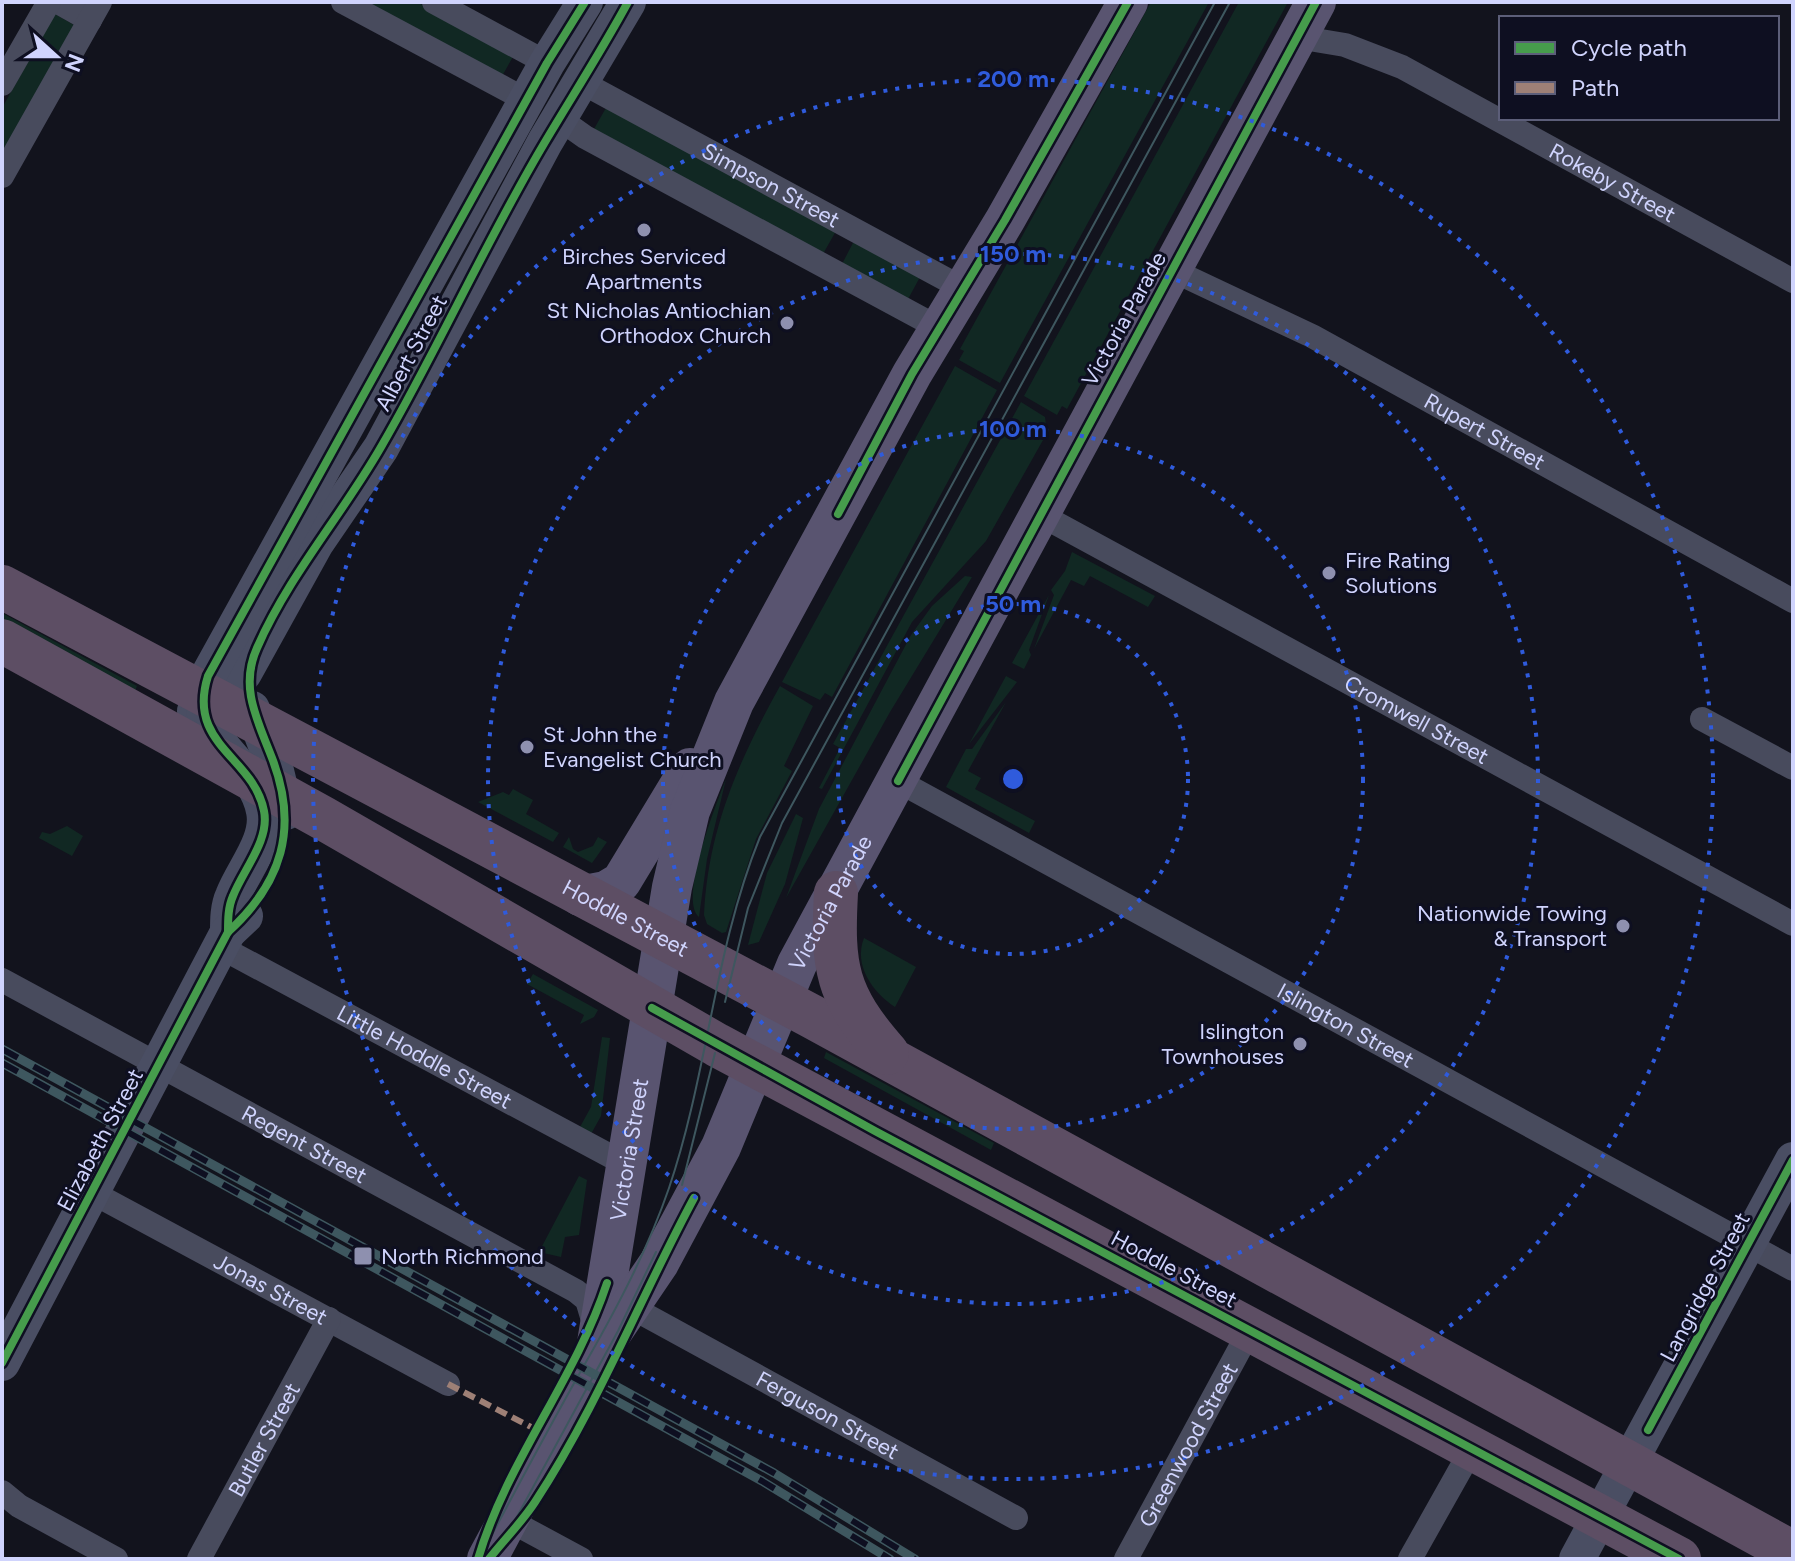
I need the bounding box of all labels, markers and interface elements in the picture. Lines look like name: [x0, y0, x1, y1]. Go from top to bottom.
north arrow: [16, 16, 96, 96]
legend: [1499, 16, 1779, 120]
text: Cycle path: [1571, 33, 1687, 62]
text: N: [59, 50, 90, 76]
text: 200 m: [977, 64, 1049, 93]
text: Path: [1571, 73, 1619, 102]
street label: Simpson Street: [697, 137, 845, 233]
street label: Rokeby Street: [1545, 137, 1681, 228]
marker: Birches Serviced Apartments: [635, 221, 653, 239]
text: 150 m: [980, 239, 1046, 268]
place label: Birches Serviced Apartments: [562, 243, 726, 295]
street label: Victoria Parade: [1076, 247, 1172, 391]
street label: Albert Street: [369, 290, 453, 416]
place label: St Nicholas Antiochian Orthodox Church: [547, 297, 771, 349]
marker: St Nicholas Antiochian Orthodox Church: [778, 314, 796, 332]
street label: Rupert Street: [1420, 387, 1550, 475]
text: 100 m: [979, 414, 1047, 443]
place label: Fire Rating Solutions: [1345, 547, 1451, 599]
marker: Fire Rating Solutions: [1320, 564, 1338, 582]
text: 50 m: [985, 589, 1041, 618]
street label: Cromwell Street: [1340, 669, 1494, 770]
place label: St John the Evangelist Church: [543, 721, 722, 773]
marker: St John the Evangelist Church: [518, 738, 536, 756]
centre of rings: [999, 765, 1027, 793]
street label: Victoria Parade: [783, 830, 877, 975]
street label: Hoddle Street: [558, 873, 693, 962]
place label: Nationwide Towing & Transport: [1417, 900, 1607, 952]
marker: Nationwide Towing & Transport: [1614, 917, 1632, 935]
street label: Islington Street: [1273, 977, 1419, 1073]
street label: Little Hoddle Street: [332, 999, 517, 1114]
place label: Islington Townhouses: [1161, 1018, 1284, 1070]
marker: Islington Townhouses: [1291, 1035, 1309, 1053]
street label: Elizabeth Street: [51, 1064, 149, 1216]
street label: Victoria Street: [604, 1076, 654, 1223]
street label: Regent Street: [237, 1099, 372, 1189]
street label: Langridge Street: [1654, 1208, 1756, 1366]
street label: Hoddle Street: [1106, 1224, 1242, 1314]
place label: North Richmond: [381, 1243, 544, 1270]
marker: North Richmond: [352, 1245, 374, 1267]
street label: Jonas Street: [209, 1247, 332, 1330]
street label: Greenwood Street: [1132, 1358, 1243, 1532]
street label: Ferguson Street: [752, 1365, 904, 1465]
street label: Butler Street: [222, 1378, 306, 1501]

